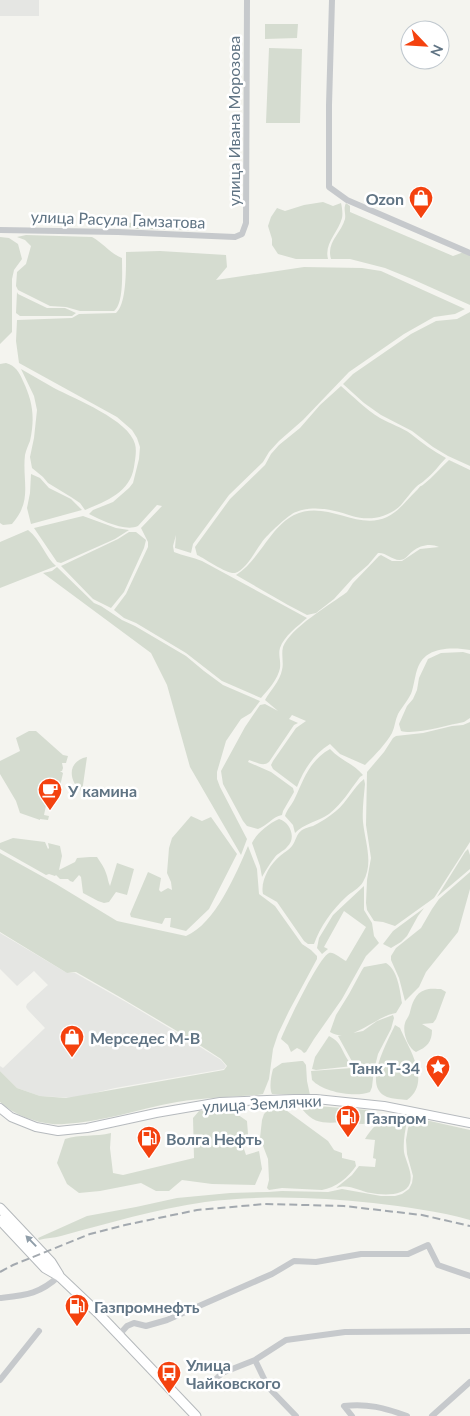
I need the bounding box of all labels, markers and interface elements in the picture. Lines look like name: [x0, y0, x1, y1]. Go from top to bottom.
north arrow: [400, 20, 450, 70]
street label: улица Ивана Морозова: [224, 36, 243, 206]
text: N: [427, 42, 447, 59]
shop icon: Ozon: [408, 185, 434, 219]
place label: Ozon: [366, 189, 404, 208]
street label: улица Расула Гамзатова: [30, 206, 206, 232]
cafe icon: У камина: [37, 777, 63, 811]
place label: У камина: [67, 781, 137, 800]
shop icon: Мерседес M-B: [59, 1024, 85, 1058]
place label: Мерседес M-B: [90, 1028, 200, 1047]
place icon: Танк Т-34: [425, 1054, 451, 1088]
place label: Танк Т-34: [349, 1058, 420, 1077]
street label: улица Землячки: [202, 1090, 322, 1116]
fuel station icon: Газпром: [335, 1104, 361, 1138]
place label: Газпром: [366, 1108, 427, 1127]
fuel station icon: Волга Нефть: [136, 1125, 162, 1159]
place label: Волга Нефть: [166, 1129, 262, 1148]
one-way arrow: [25, 1235, 37, 1247]
fuel station icon: Газпромнефть: [64, 1293, 90, 1327]
place label: Газпромнефть: [94, 1297, 200, 1316]
place label: Улица Чайковского: [185, 1355, 281, 1392]
bus stop icon: Улица Чайковского: [156, 1360, 182, 1394]

